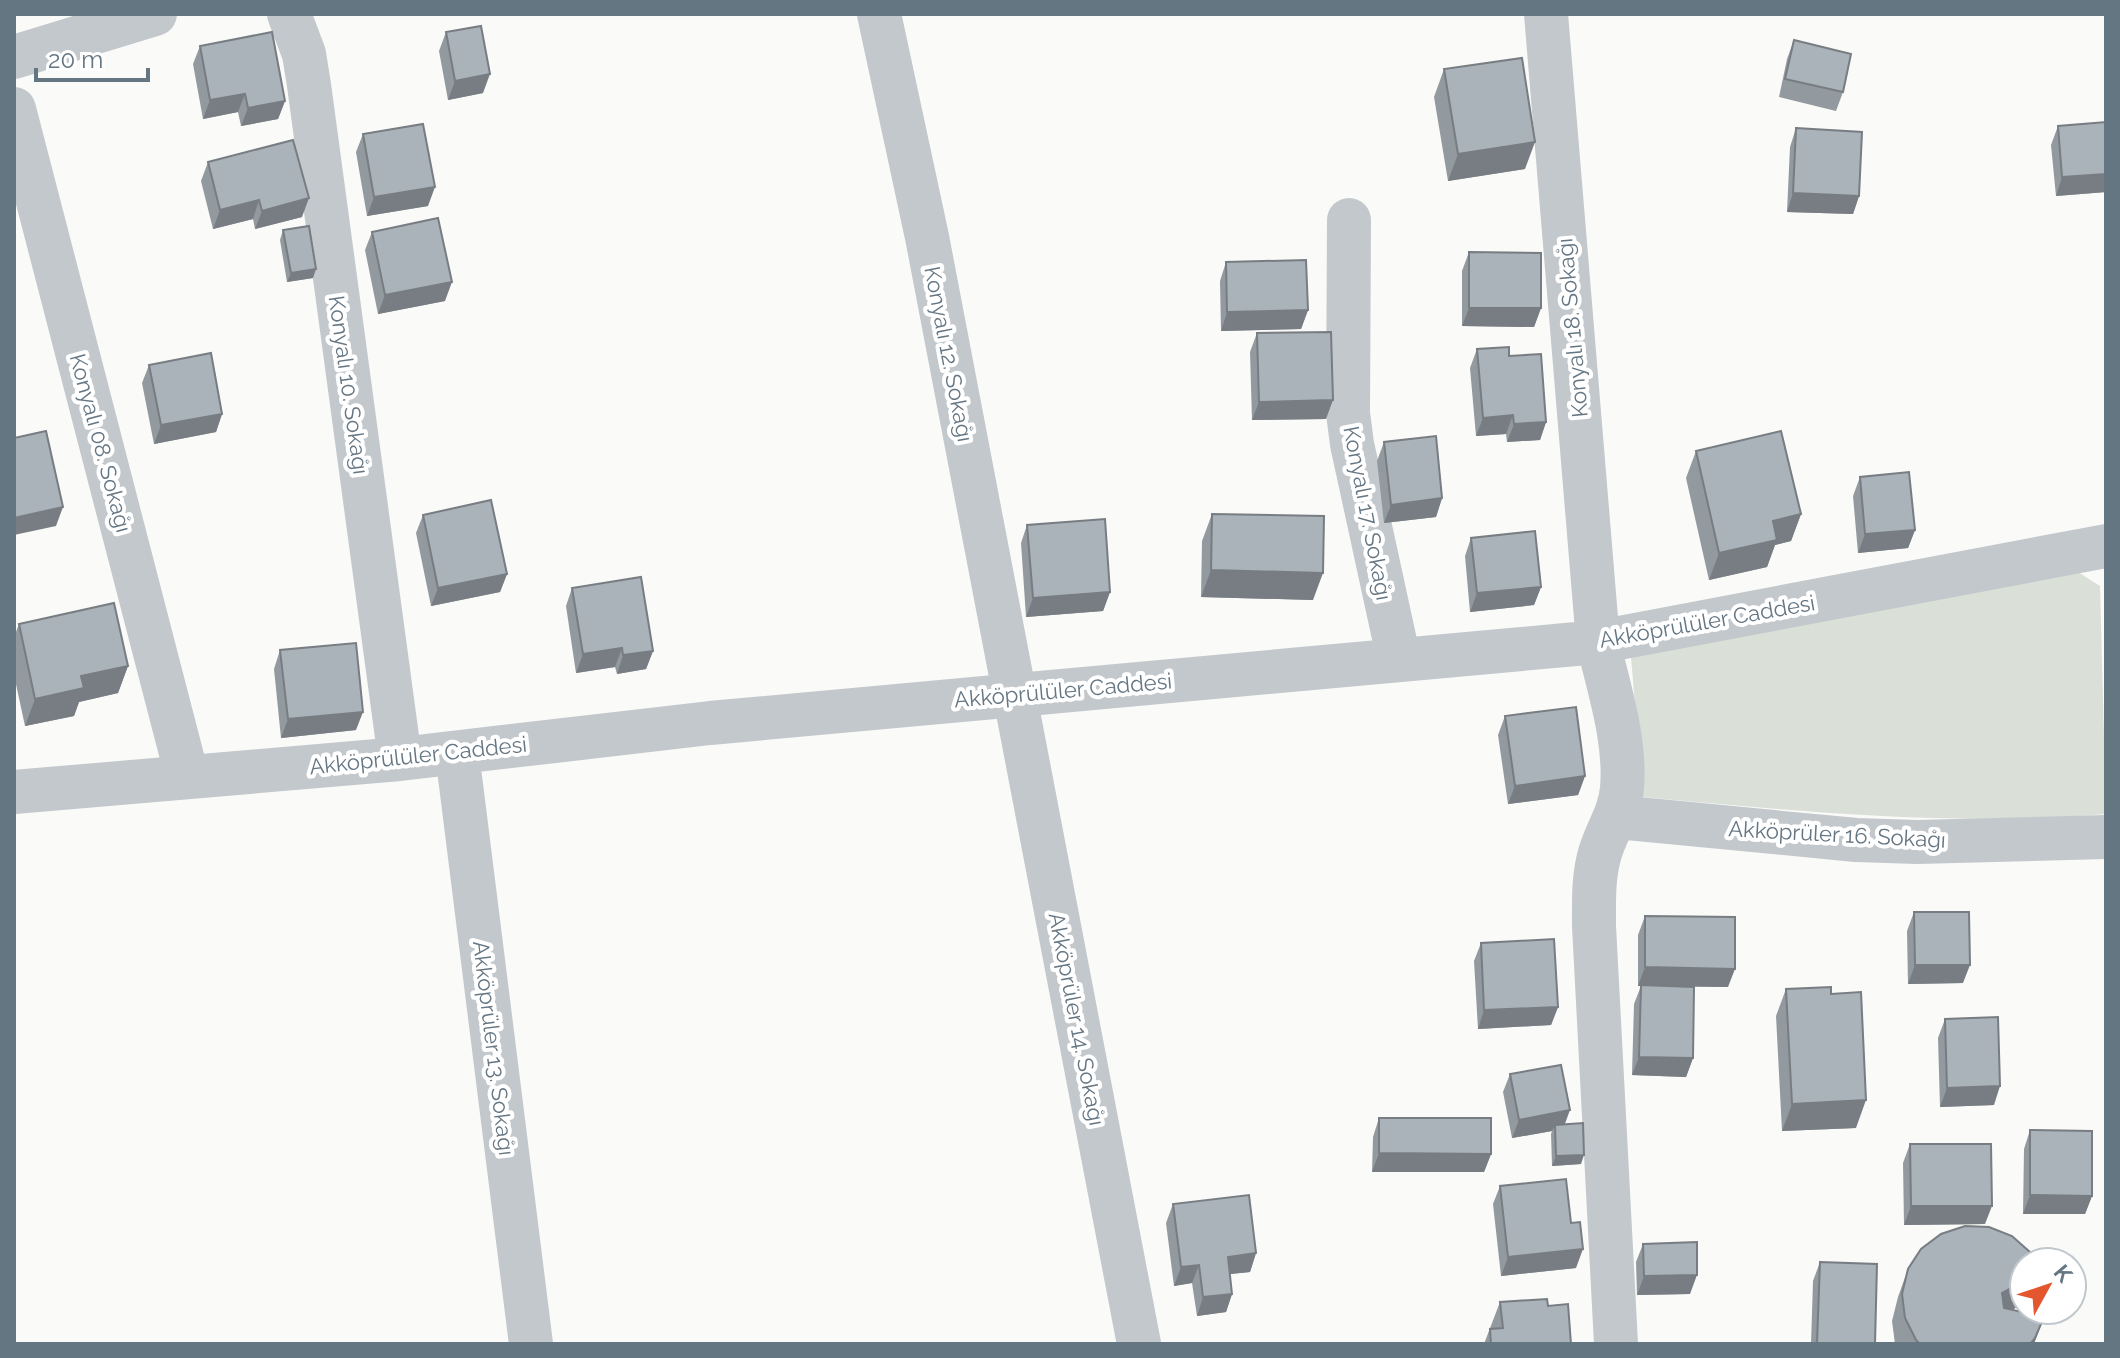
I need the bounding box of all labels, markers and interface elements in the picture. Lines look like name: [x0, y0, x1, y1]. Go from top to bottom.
scale bar: [36, 32, 148, 82]
text: 20 m: [48, 45, 103, 74]
street label: Konyalı 18. Sokağı: [1551, 237, 1593, 419]
street label: Konyalı 12. Sokağı: [919, 264, 979, 444]
street label: Konyalı 10. Sokağı: [324, 294, 374, 476]
street label: Konyalı 08. Sokağı: [65, 351, 137, 535]
street label: Konyalı 17. Sokağı: [1338, 424, 1398, 602]
street label: Akköprülüler Caddesi: [1597, 589, 1817, 653]
street label: Akköprülüler Caddesi: [953, 668, 1173, 712]
street label: Akköprülüler Caddesi: [308, 731, 528, 779]
street label: Akköprüler 16. Sokağı: [1728, 815, 1946, 853]
street label: Akköprüler 14. Sokağı: [1044, 910, 1110, 1128]
street label: Akköprüler 13. Sokağı: [468, 939, 520, 1157]
north arrow: [2008, 1246, 2088, 1326]
text: K: [2049, 1259, 2078, 1287]

